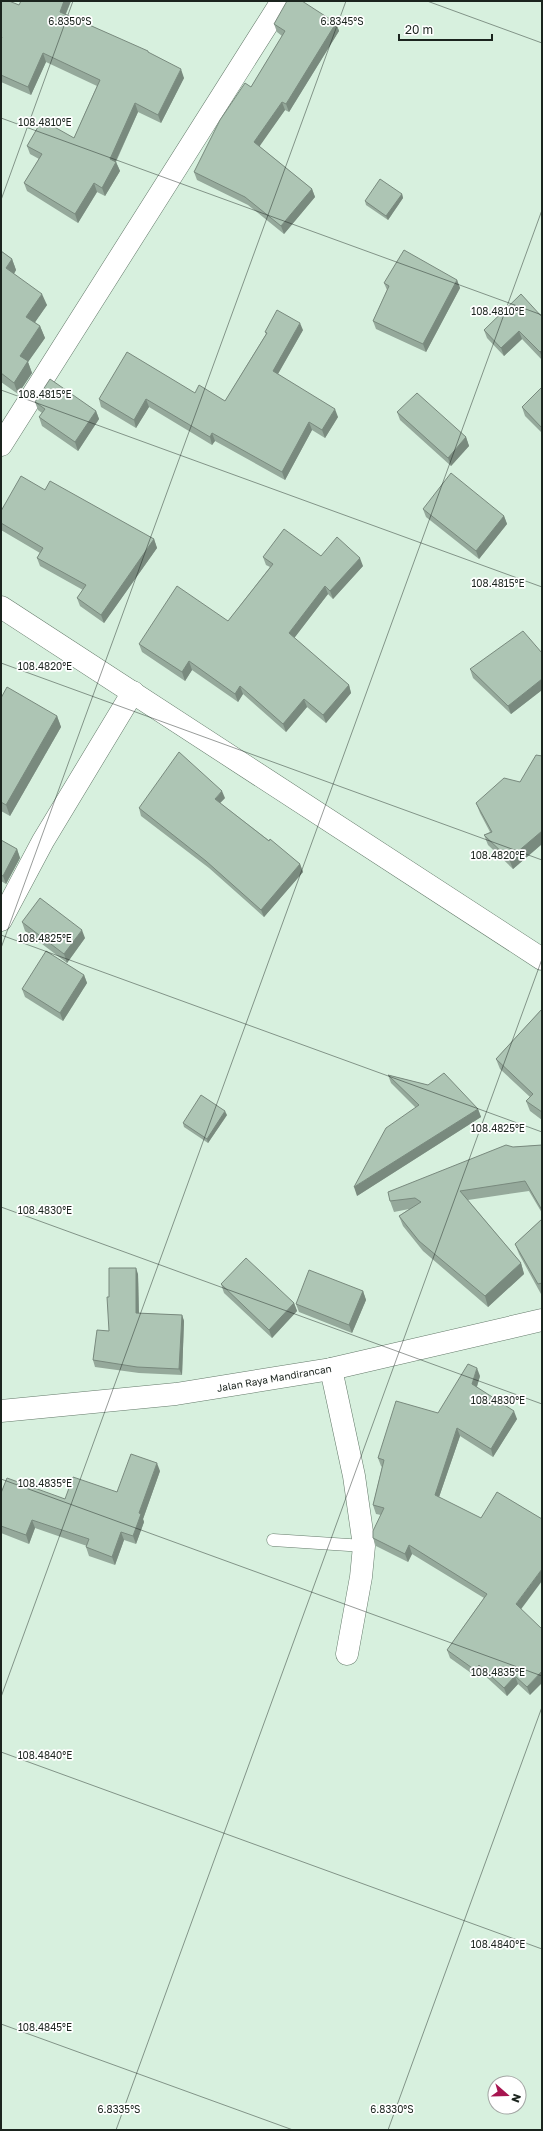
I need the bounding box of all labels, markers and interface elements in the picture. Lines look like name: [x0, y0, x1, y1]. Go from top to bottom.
text: 6.8350°S: [48, 15, 92, 27]
text: 6.8345°S: [320, 15, 364, 27]
scale bar: [399, 16, 492, 42]
text: 20 m: [405, 22, 433, 37]
text: 108.4810°E: [18, 116, 72, 128]
text: 108.4810°E: [471, 305, 525, 317]
text: 108.4815°E: [19, 388, 72, 400]
text: 108.4815°E: [472, 577, 525, 589]
text: 108.4820°E: [18, 660, 72, 672]
text: 108.4820°E: [471, 849, 525, 861]
text: 108.4825°E: [18, 932, 72, 944]
text: 108.4825°E: [471, 1122, 525, 1134]
text: 108.4830°E: [18, 1204, 72, 1216]
street label: Jalan Raya Mandirancan: [216, 1362, 332, 1394]
text: 108.4830°E: [471, 1394, 525, 1406]
text: 108.4835°E: [18, 1477, 72, 1489]
text: 108.4835°E: [471, 1666, 525, 1678]
text: 108.4840°E: [18, 1749, 72, 1761]
text: 108.4840°E: [471, 1938, 525, 1950]
text: 108.4845°E: [18, 2021, 72, 2033]
north arrow: [487, 2075, 527, 2115]
text: N: [509, 2092, 524, 2105]
text: 6.8335°S: [98, 2103, 140, 2115]
text: 6.8330°S: [370, 2103, 414, 2115]

